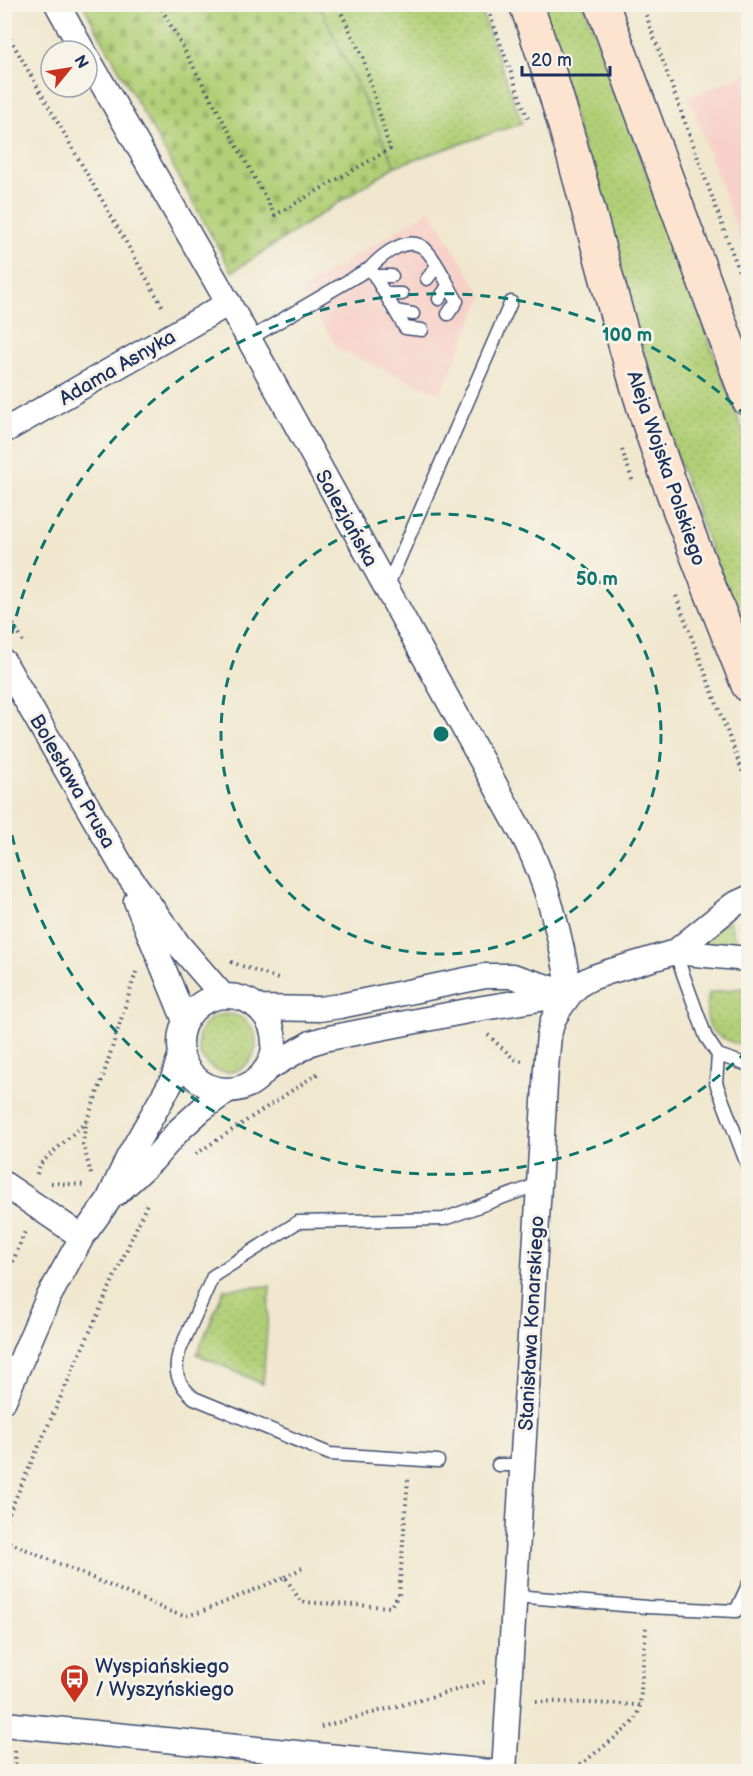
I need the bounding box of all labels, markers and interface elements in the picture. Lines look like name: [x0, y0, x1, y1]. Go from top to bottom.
north arrow: [39, 39, 99, 99]
scale bar: [522, 39, 610, 77]
text: 20 m: [531, 50, 572, 71]
text: N: [69, 52, 92, 72]
street label: Adama Asnyka: [55, 325, 180, 411]
text: 100 m: [602, 325, 652, 346]
street label: Aleja Wojska Polskiego: [621, 368, 711, 569]
street label: Salezjańska: [310, 466, 383, 571]
text: 50 m: [576, 569, 618, 590]
street label: Bolesława Prusa: [24, 710, 120, 853]
centre of rings: [431, 724, 451, 744]
street label: Stanisława Konarskiego: [514, 1215, 550, 1431]
place label: Wyspiańskiego / Wyszyńskiego: [95, 1655, 234, 1702]
bus stop icon: Wyspiańskiego / Wyszyńskiego: [58, 1662, 90, 1704]

